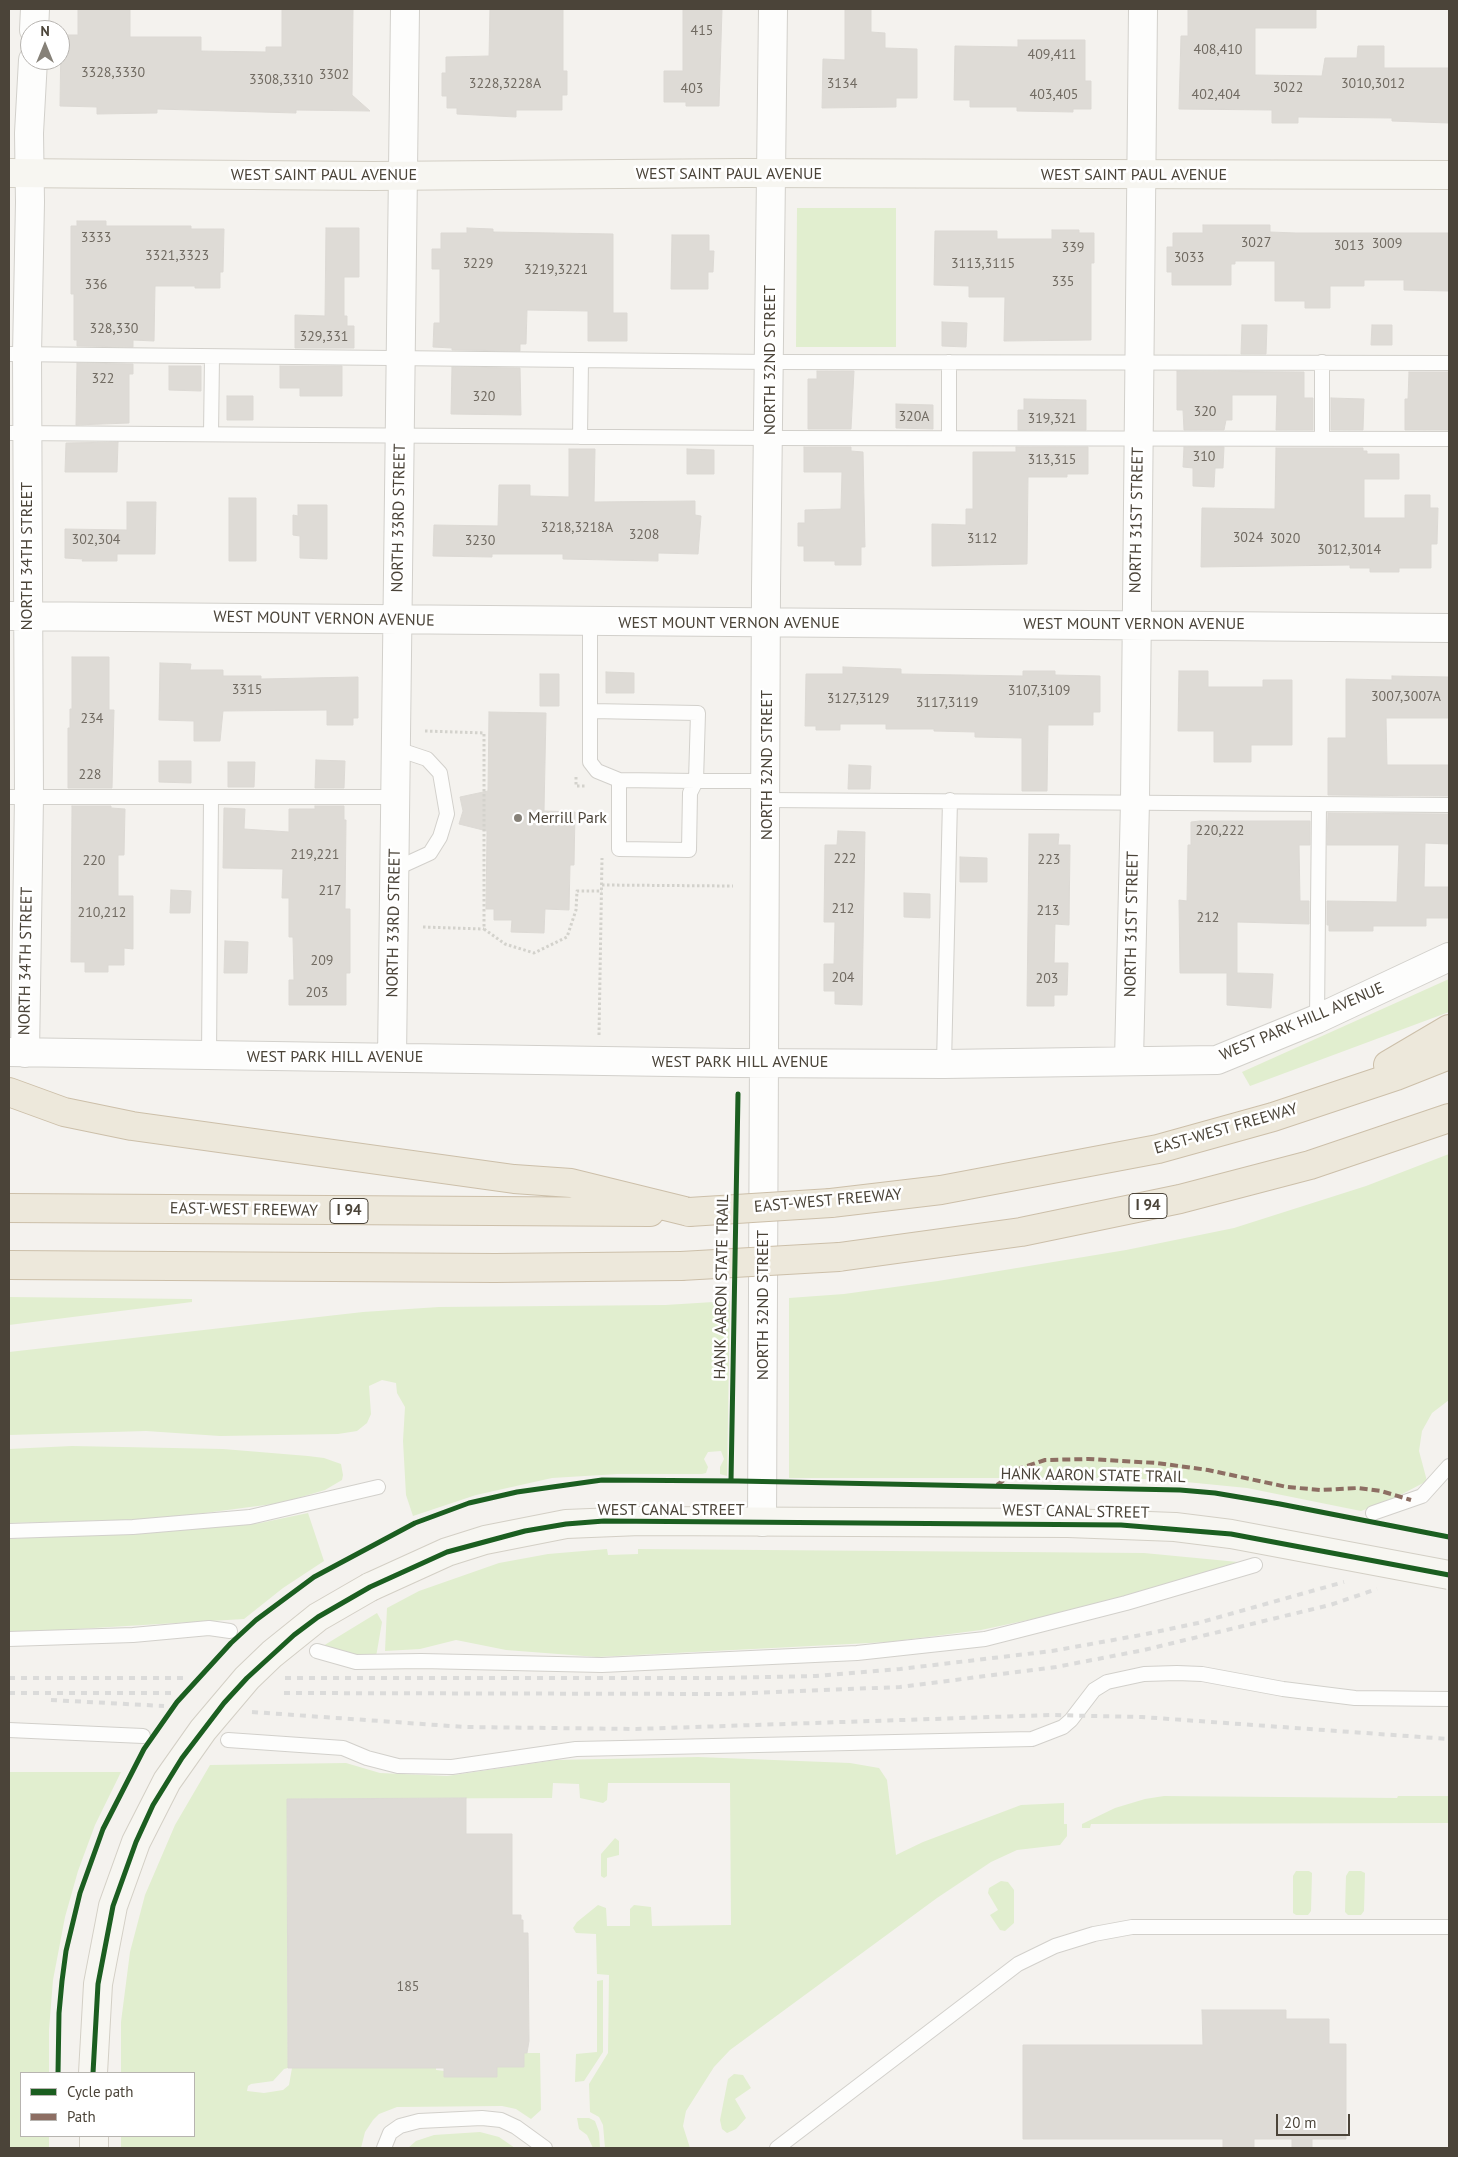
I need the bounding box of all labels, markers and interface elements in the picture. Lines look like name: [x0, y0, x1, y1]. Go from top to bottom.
north arrow: [20, 20, 70, 70]
text: N: [40, 22, 50, 40]
house number: 415: [691, 23, 713, 39]
house number: 408,410: [1194, 42, 1242, 58]
house number: 409,411: [1028, 47, 1076, 63]
house number: 3328,3330: [81, 65, 145, 81]
house number: 3302: [319, 67, 349, 83]
house number: 3308,3310: [249, 72, 313, 88]
house number: 3228,3228A: [469, 76, 541, 92]
house number: 3134: [827, 76, 857, 92]
house number: 3010,3012: [1341, 76, 1405, 92]
house number: 3022: [1273, 80, 1303, 96]
house number: 403: [681, 81, 703, 97]
house number: 403,405: [1030, 87, 1078, 103]
house number: 402,404: [1192, 87, 1240, 103]
street label: WEST SAINT PAUL AVENUE: [636, 164, 822, 184]
street label: WEST SAINT PAUL AVENUE: [231, 165, 417, 185]
street label: WEST SAINT PAUL AVENUE: [1041, 165, 1227, 185]
house number: 3333: [81, 230, 111, 246]
house number: 3027: [1241, 235, 1271, 251]
house number: 3009: [1372, 236, 1402, 252]
house number: 3013: [1334, 238, 1364, 254]
house number: 339: [1062, 240, 1084, 256]
house number: 3321,3323: [145, 248, 209, 264]
house number: 3033: [1174, 250, 1204, 266]
house number: 3229: [463, 256, 493, 272]
house number: 3113,3115: [951, 256, 1015, 272]
house number: 3219,3221: [524, 262, 588, 278]
house number: 335: [1052, 274, 1074, 290]
house number: 336: [85, 277, 107, 293]
street label: NORTH 32ND STREET: [760, 285, 780, 435]
house number: 328,330: [90, 321, 138, 337]
house number: 329,331: [300, 329, 348, 345]
house number: 322: [92, 371, 114, 387]
house number: 320: [473, 389, 495, 405]
house number: 320: [1194, 404, 1216, 420]
house number: 320A: [898, 409, 930, 425]
house number: 319,321: [1028, 411, 1076, 427]
street label: NORTH 33RD STREET: [388, 443, 410, 593]
street label: NORTH 31ST STREET: [1126, 447, 1148, 593]
house number: 310: [1193, 449, 1215, 465]
house number: 313,315: [1028, 452, 1076, 468]
street label: NORTH 34TH STREET: [17, 482, 37, 630]
house number: 3218,3218A: [541, 520, 613, 536]
house number: 3208: [629, 527, 659, 543]
house number: 3024: [1233, 530, 1263, 546]
house number: 3112: [967, 531, 997, 547]
house number: 3020: [1270, 531, 1300, 547]
house number: 302,304: [72, 532, 120, 548]
house number: 3230: [465, 533, 495, 549]
house number: 3012,3014: [1317, 542, 1381, 558]
street label: WEST MOUNT VERNON AVENUE: [213, 607, 435, 631]
street label: WEST MOUNT VERNON AVENUE: [618, 613, 840, 633]
street label: WEST MOUNT VERNON AVENUE: [1023, 614, 1245, 634]
house number: 3315: [232, 682, 262, 698]
house number: 3107,3109: [1008, 683, 1070, 699]
house number: 3007,3007A: [1371, 689, 1441, 705]
street label: NORTH 32ND STREET: [757, 690, 777, 840]
house number: 3127,3129: [827, 691, 889, 707]
house number: 3117,3119: [916, 695, 978, 711]
house number: 234: [81, 711, 103, 727]
house number: 228: [79, 767, 101, 783]
place label: Merrill Park: [528, 808, 607, 828]
marker: Merrill Park: [512, 812, 524, 824]
house number: 220,222: [1196, 823, 1244, 839]
house number: 219,221: [291, 847, 339, 863]
street label: NORTH 33RD STREET: [383, 848, 405, 998]
house number: 222: [834, 851, 856, 867]
street label: NORTH 31ST STREET: [1121, 851, 1143, 997]
house number: 223: [1038, 852, 1060, 868]
house number: 220: [83, 853, 105, 869]
house number: 217: [319, 883, 341, 899]
street label: NORTH 34TH STREET: [15, 887, 37, 1035]
house number: 212: [832, 901, 854, 917]
house number: 213: [1037, 903, 1059, 919]
house number: 210,212: [78, 905, 126, 921]
house number: 212: [1197, 910, 1219, 926]
house number: 209: [311, 953, 333, 969]
house number: 204: [832, 970, 854, 986]
house number: 203: [1036, 971, 1058, 987]
street label: WEST PARK HILL AVENUE: [1217, 979, 1387, 1065]
house number: 203: [306, 985, 328, 1001]
street label: WEST PARK HILL AVENUE: [247, 1047, 423, 1067]
street label: WEST PARK HILL AVENUE: [652, 1052, 828, 1072]
street label: EAST-WEST FREEWAY: [1152, 1099, 1300, 1159]
street label: EAST-WEST FREEWAY: [753, 1185, 903, 1217]
street label: HANK AARON STATE TRAIL: [711, 1194, 733, 1380]
road number: I 94: [1129, 1194, 1167, 1218]
road number: I 94: [330, 1198, 368, 1224]
street label: EAST-WEST FREEWAY: [170, 1199, 318, 1221]
street label: NORTH 32ND STREET: [753, 1230, 773, 1380]
street label: HANK AARON STATE TRAIL: [1000, 1465, 1186, 1487]
street label: WEST CANAL STREET: [597, 1500, 745, 1520]
street label: WEST CANAL STREET: [1002, 1501, 1150, 1523]
house number: 185: [397, 1979, 419, 1995]
legend: [20, 2072, 195, 2137]
text: Cycle path: [67, 2082, 133, 2101]
scale bar: [1278, 2104, 1352, 2136]
text: Path: [67, 2107, 96, 2126]
text: 20 m: [1284, 2113, 1317, 2132]

